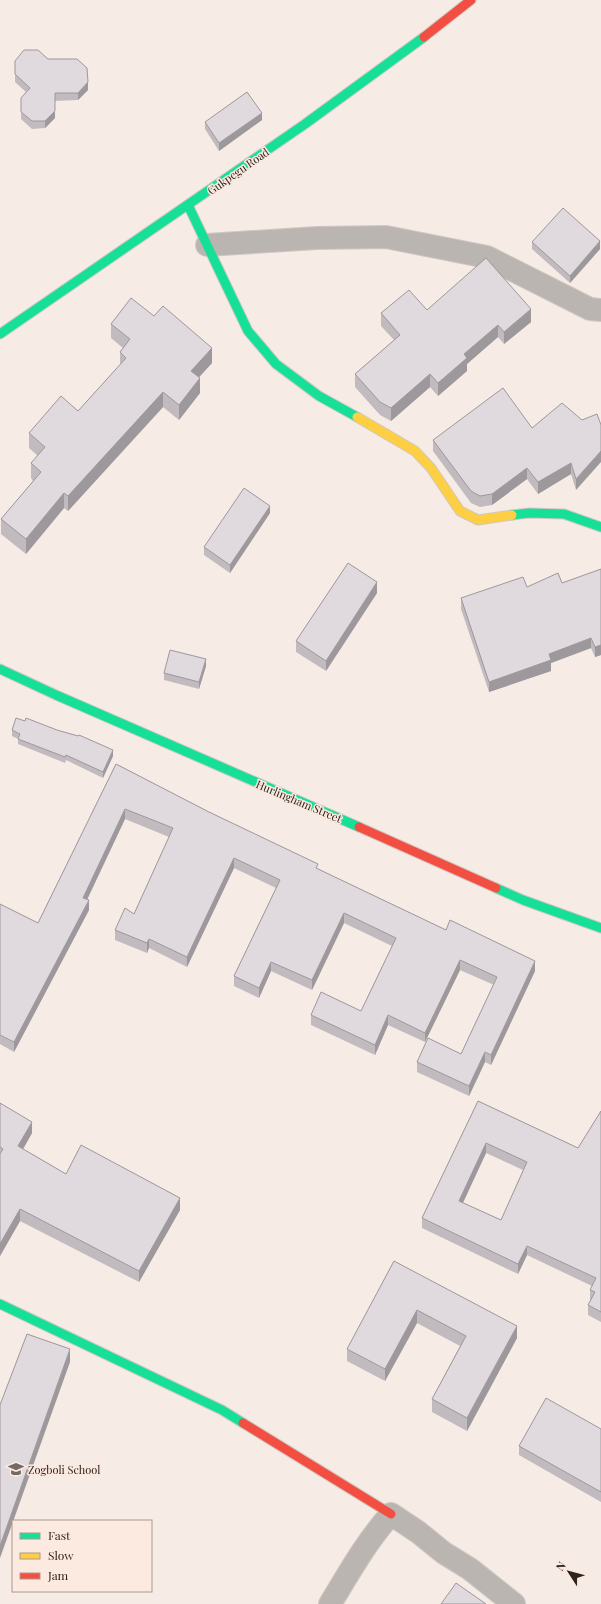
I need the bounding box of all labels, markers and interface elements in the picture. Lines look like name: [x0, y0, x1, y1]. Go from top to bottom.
street label: Gukpegu Road: [204, 144, 272, 198]
street label: Hurlingham Street: [254, 776, 344, 826]
school or university icon: Zogboli School: [7, 1460, 25, 1478]
place label: Zogboli School: [28, 1462, 100, 1477]
legend: [12, 1520, 152, 1592]
text: Fast: [48, 1527, 71, 1543]
text: Slow: [48, 1547, 74, 1563]
north arrow: [549, 1552, 589, 1592]
text: N: [552, 1558, 569, 1573]
text: Jam: [47, 1567, 69, 1583]

